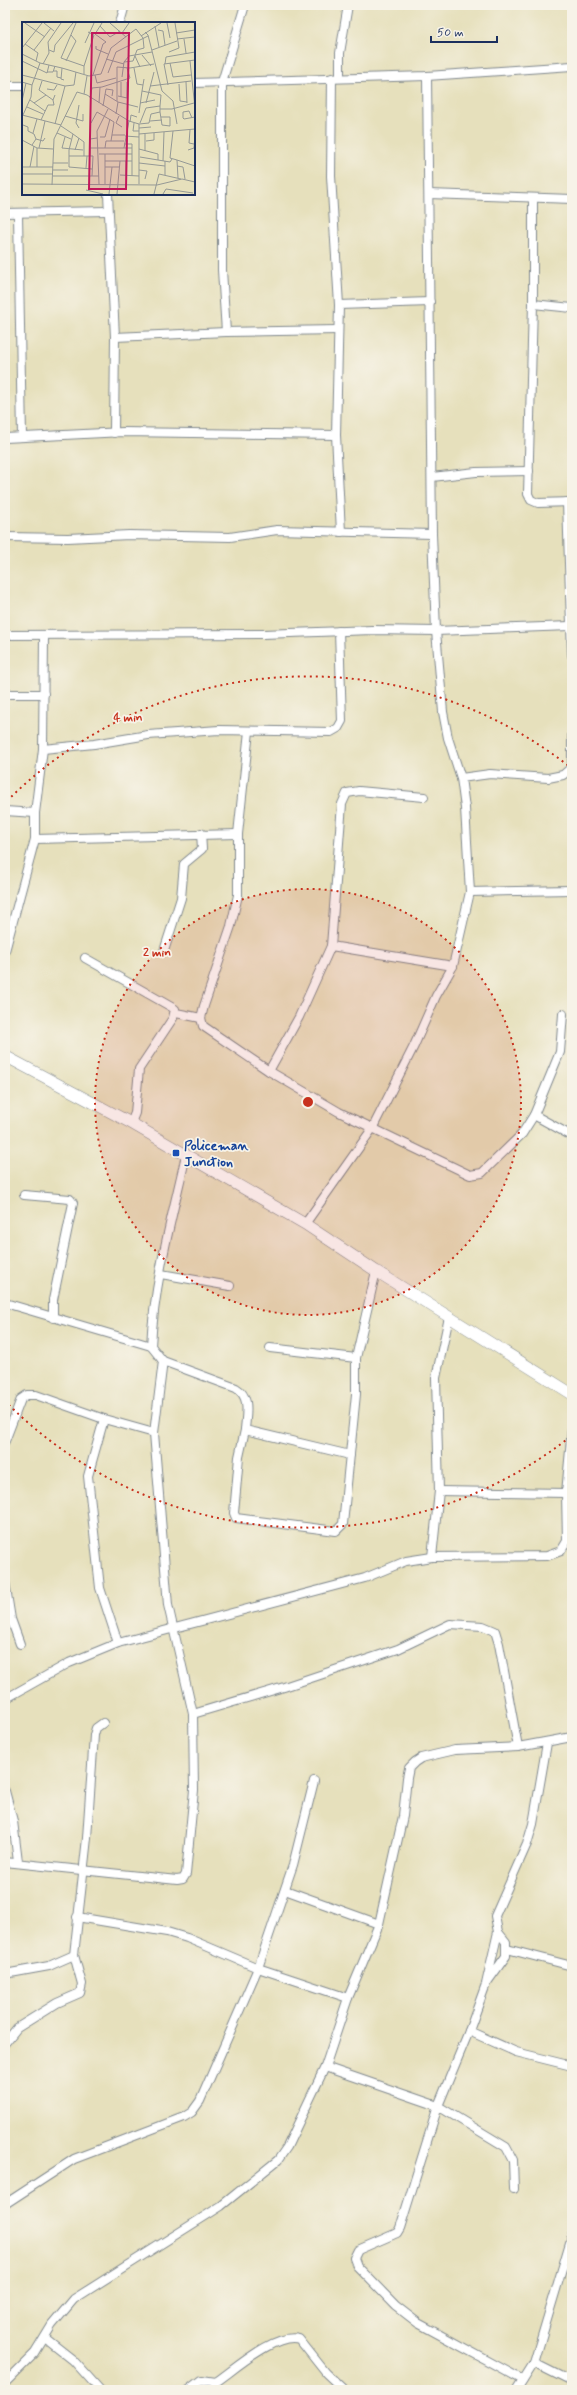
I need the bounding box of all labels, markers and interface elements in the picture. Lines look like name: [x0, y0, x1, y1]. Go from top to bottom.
scale bar: [431, 18, 497, 44]
inset map: [22, 22, 195, 195]
text: 50 m: [437, 25, 464, 41]
text: 4 min: [113, 710, 143, 726]
text: 2 min: [143, 945, 171, 961]
centre of rings: [301, 1095, 315, 1109]
place label: Policeman Junction: [184, 1137, 250, 1171]
marker: Policeman Junction: [171, 1148, 181, 1158]

